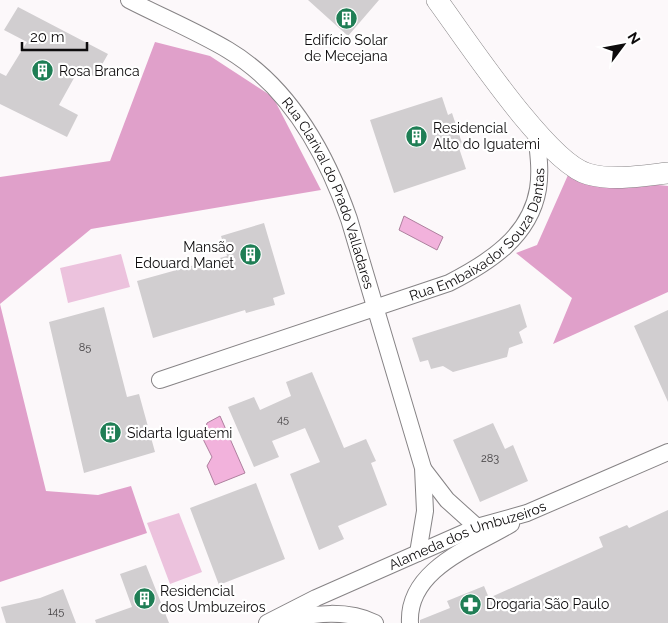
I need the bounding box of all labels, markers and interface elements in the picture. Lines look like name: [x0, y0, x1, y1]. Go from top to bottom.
building icon: Edifício Solar de Mecejana: [334, 6, 358, 30]
scale bar: [22, 20, 88, 52]
north arrow: [598, 20, 648, 70]
text: 20 m: [30, 28, 65, 46]
text: N: [624, 29, 644, 47]
place label: Edifício Solar de Mecejana: [304, 32, 388, 64]
building icon: Rosa Branca: [31, 59, 55, 83]
place label: Rosa Branca: [59, 63, 140, 79]
street label: Rua Clarival do Prado Valladares: [279, 94, 377, 291]
place label: Residencial Alto do Iguatemi: [433, 120, 540, 152]
building icon: Residencial Alto do Iguatemi: [405, 124, 429, 148]
street label: Rua Embaixador Souza Dantas: [407, 168, 547, 304]
place label: Mansão Edouard Manet: [135, 239, 234, 271]
building icon: Mansão Edouard Manet: [238, 243, 262, 267]
house number: 85: [79, 341, 91, 354]
house number: 45: [277, 413, 289, 426]
building icon: Sidarta Iguatemi: [99, 421, 123, 445]
place label: Sidarta Iguatemi: [127, 425, 232, 441]
house number: 283: [481, 452, 499, 465]
street label: Alameda dos Umbuzeiros: [386, 498, 549, 573]
place label: Residencial dos Umbuzeiros: [160, 583, 266, 615]
building icon: Residencial dos Umbuzeiros: [132, 587, 156, 611]
pharmacy icon: Drogaria São Paulo: [458, 592, 482, 616]
place label: Drogaria São Paulo: [486, 596, 609, 612]
house number: 145: [48, 605, 64, 618]

